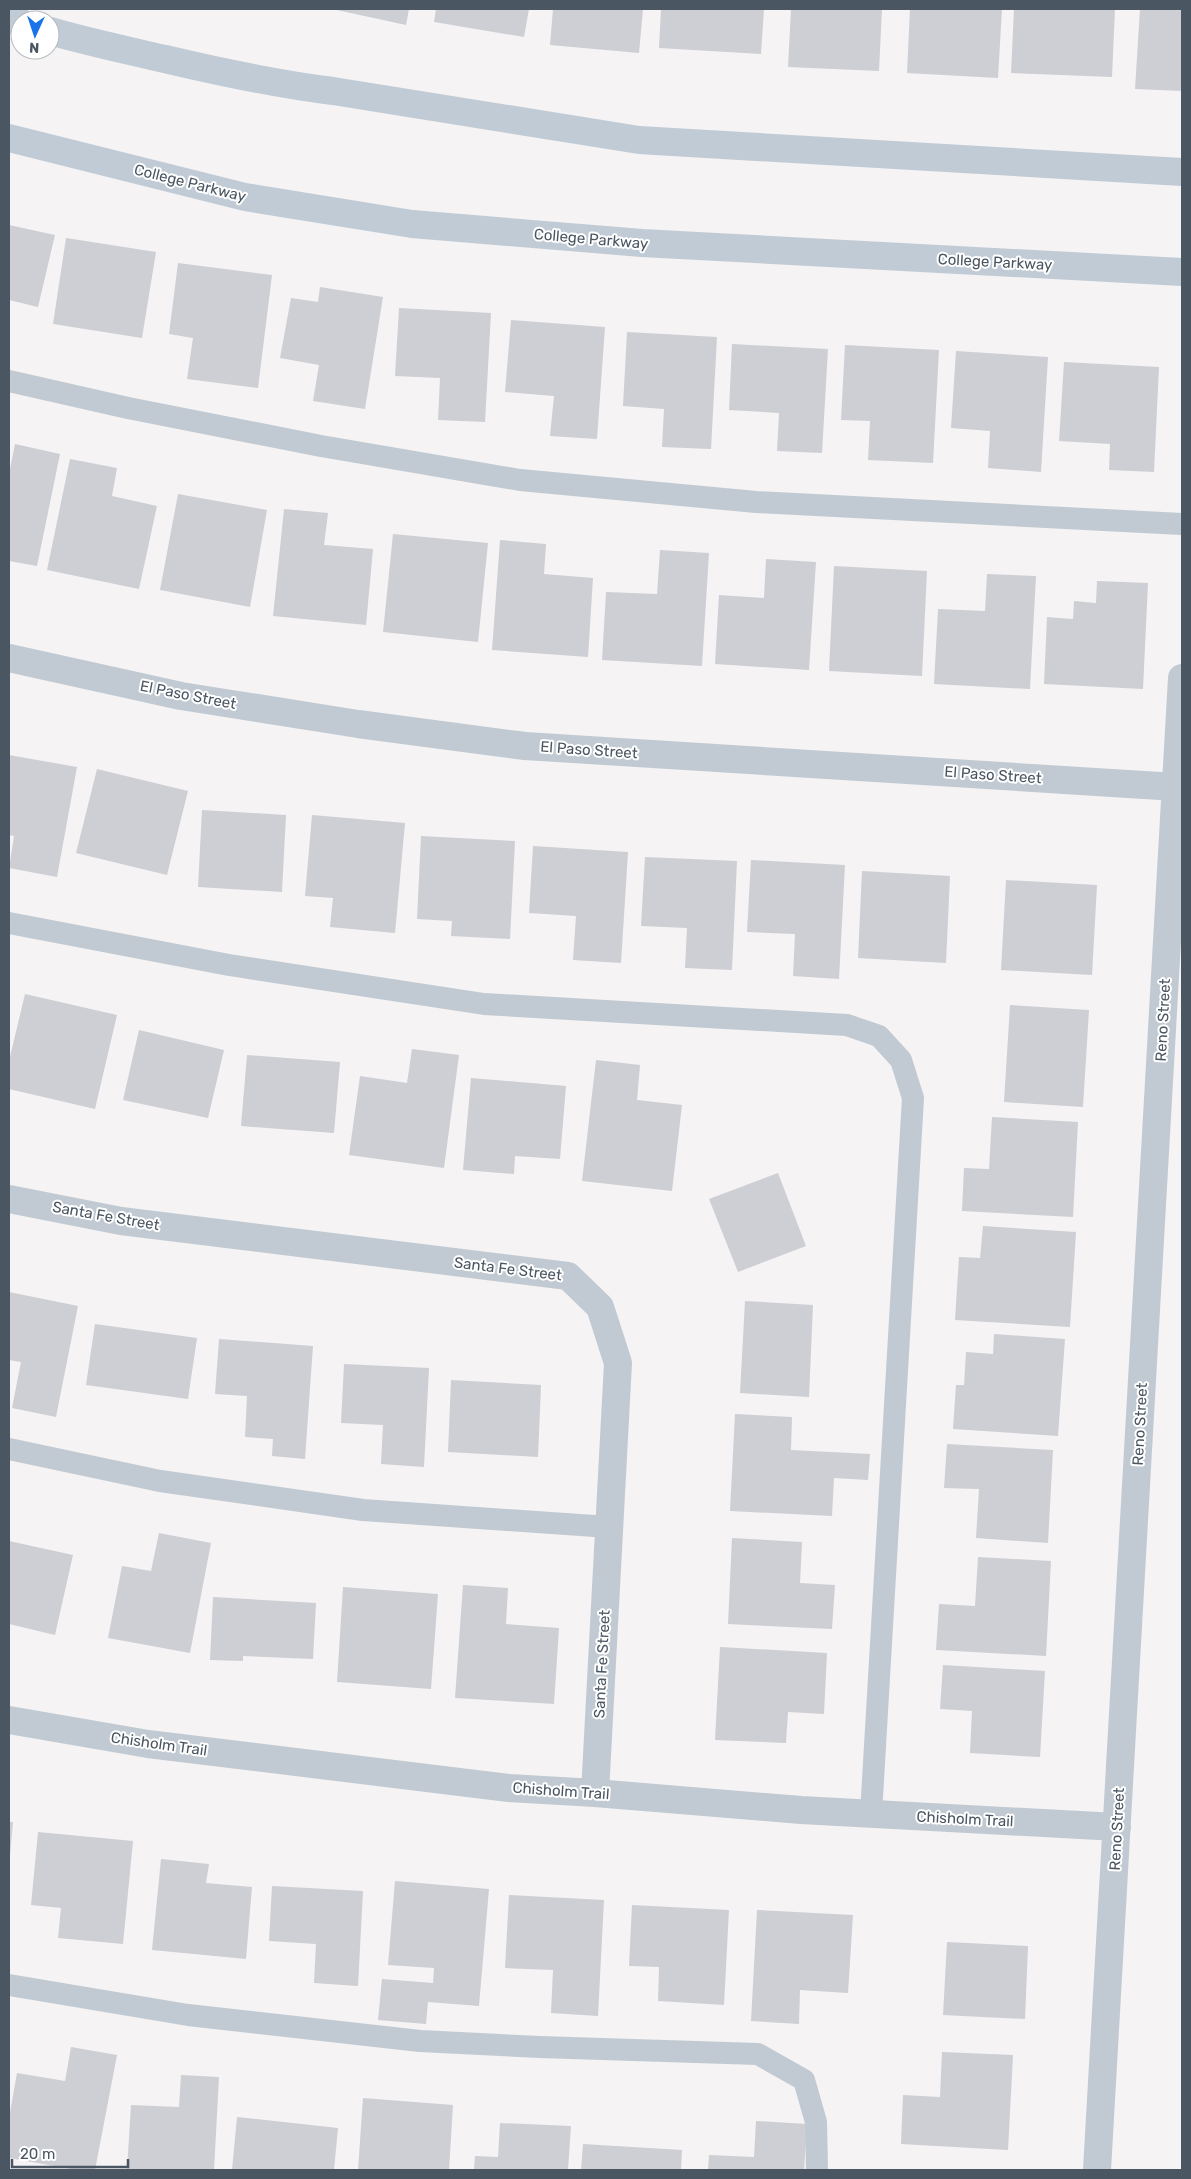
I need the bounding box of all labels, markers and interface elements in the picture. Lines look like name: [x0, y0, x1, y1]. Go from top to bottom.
north arrow: [10, 10, 60, 60]
text: N: [29, 39, 40, 56]
street label: College Parkway: [132, 160, 248, 206]
street label: College Parkway: [533, 225, 649, 253]
street label: College Parkway: [937, 250, 1053, 274]
street label: El Paso Street: [138, 677, 238, 713]
street label: El Paso Street: [540, 738, 638, 762]
street label: El Paso Street: [944, 763, 1042, 787]
street label: Reno Street: [1152, 978, 1174, 1062]
street label: Santa Fe Street: [51, 1198, 161, 1234]
street label: Santa Fe Street: [453, 1253, 563, 1285]
street label: Reno Street: [1129, 1382, 1151, 1466]
street label: Santa Fe Street: [590, 1609, 614, 1719]
street label: Chisholm Trail: [110, 1728, 208, 1760]
street label: Chisholm Trail: [512, 1779, 610, 1803]
street label: Reno Street: [1106, 1787, 1128, 1871]
street label: Chisholm Trail: [916, 1807, 1014, 1831]
scale bar: [12, 2136, 129, 2168]
text: 20 m: [20, 2145, 55, 2163]

